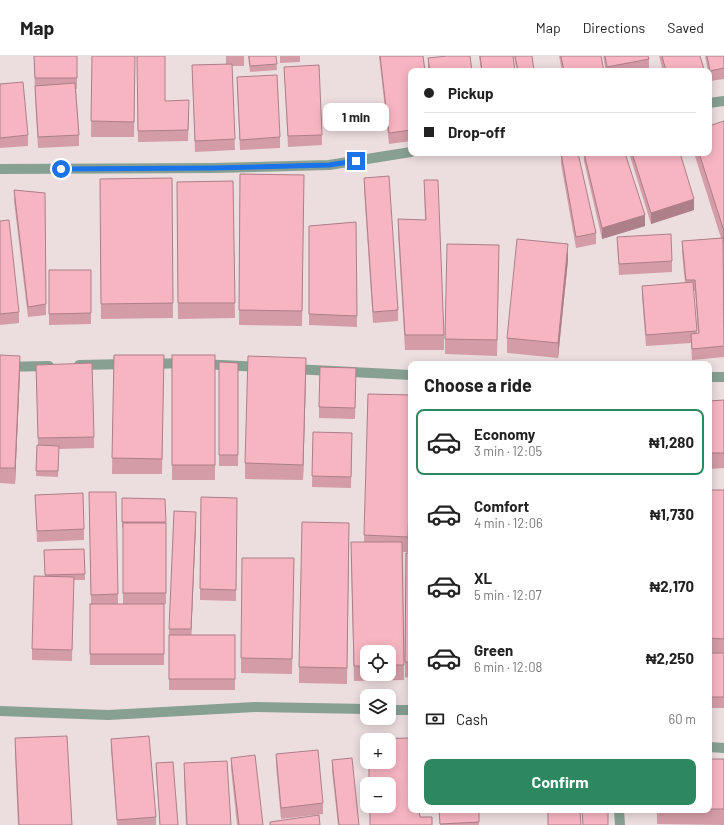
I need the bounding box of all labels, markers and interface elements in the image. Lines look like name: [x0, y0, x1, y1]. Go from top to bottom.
text: Map: [20, 16, 54, 39]
text: Map: [536, 19, 561, 36]
text: Directions: [583, 19, 645, 36]
text: Saved: [667, 19, 704, 36]
text: Pickup: [448, 84, 494, 102]
callout: 1 min: [323, 103, 389, 131]
text: 1 min: [342, 109, 370, 125]
text: Drop-off: [448, 123, 506, 141]
route end: [347, 152, 365, 170]
route start: [52, 160, 70, 178]
text: Choose a ride: [424, 374, 532, 396]
icon: car: [426, 424, 462, 460]
text: Economy: [474, 425, 535, 443]
text: ₦1,280: [649, 433, 694, 451]
text: 3 min · 12:05: [474, 443, 542, 459]
icon: car: [426, 496, 462, 532]
text: Comfort: [474, 497, 529, 515]
text: ₦1,730: [650, 505, 694, 523]
text: 4 min · 12:06: [474, 515, 543, 531]
icon: car: [426, 568, 462, 604]
text: XL: [474, 569, 492, 587]
text: ₦2,170: [649, 577, 694, 595]
text: 5 min · 12:07: [474, 587, 542, 603]
icon: car: [426, 640, 462, 676]
text: Green: [474, 641, 513, 659]
map controls: [360, 645, 396, 813]
button: locate: [360, 645, 396, 681]
text: ₦2,250: [646, 649, 694, 667]
text: 6 min · 12:08: [474, 659, 542, 675]
button: layers: [360, 689, 396, 725]
icon: cash: [424, 708, 446, 730]
text: Cash: [456, 710, 488, 728]
text: 60 m: [669, 711, 696, 727]
button: +: [360, 733, 396, 769]
button: Confirm: [424, 759, 696, 805]
button: −: [360, 777, 396, 813]

